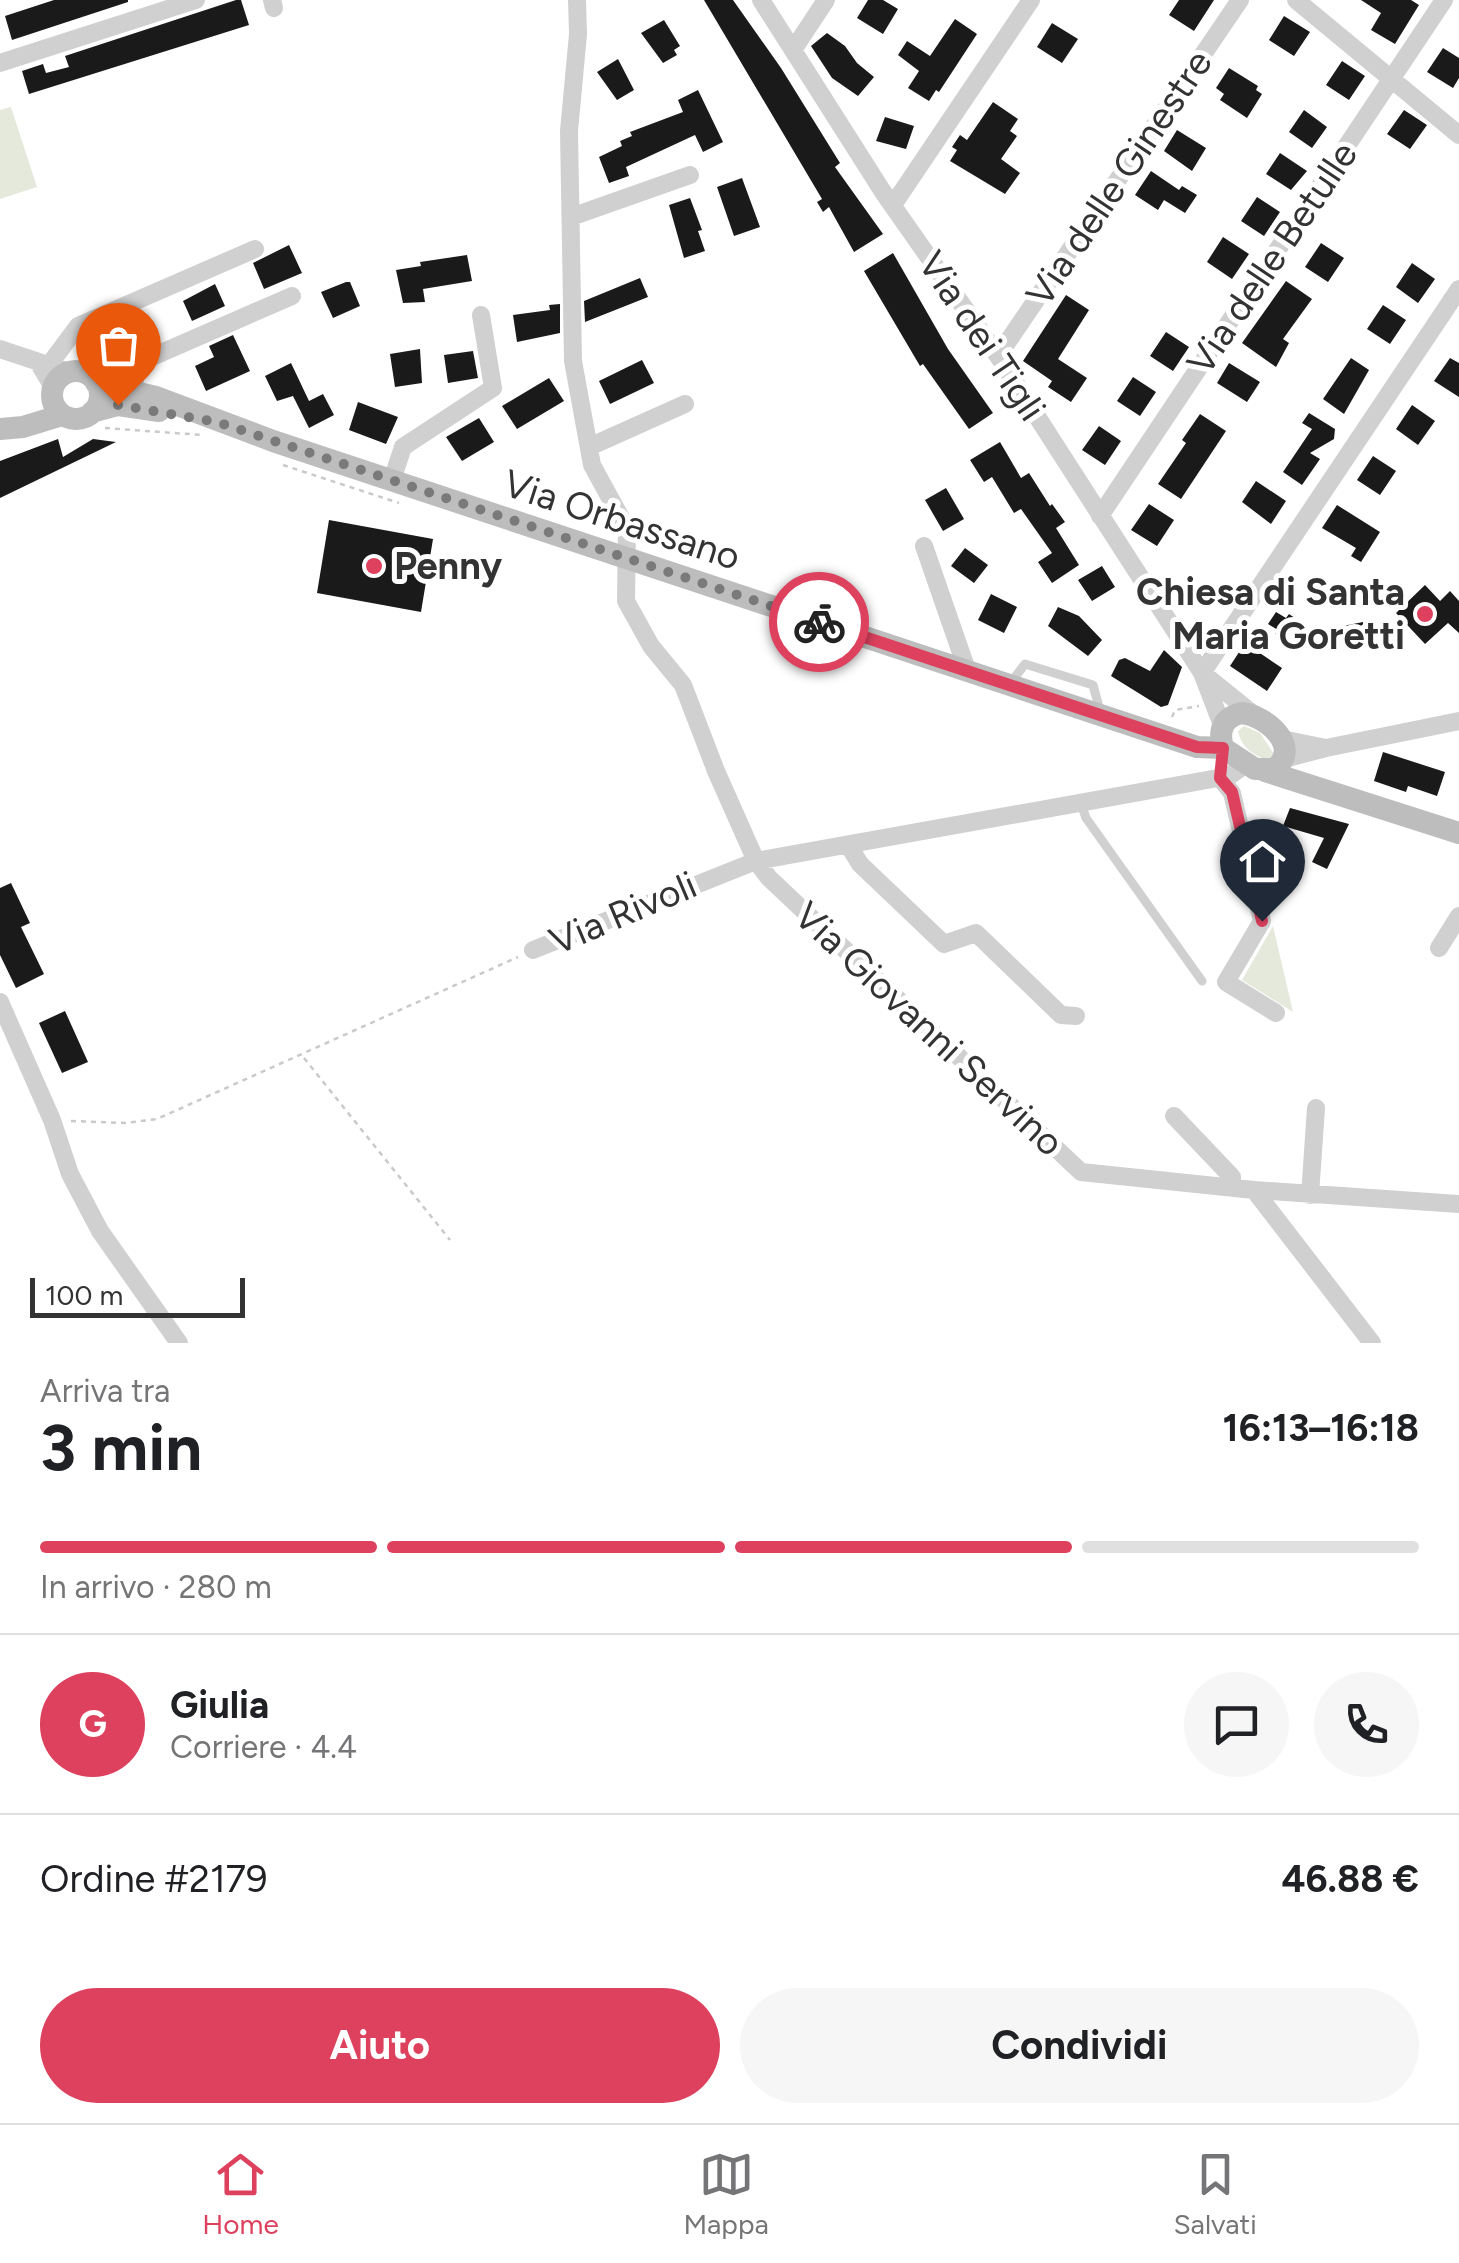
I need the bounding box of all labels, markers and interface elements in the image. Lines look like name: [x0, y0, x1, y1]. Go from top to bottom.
street label: Via delle Ginestre: [1016, 41, 1222, 315]
street label: Via delle Betulle: [1177, 133, 1367, 383]
street label: Via dei Tigli: [909, 243, 1055, 429]
pin: [76, 303, 161, 406]
icon: bag: [91, 318, 146, 373]
street label: Via Orbassano: [498, 460, 746, 580]
place label: Penny: [394, 543, 502, 589]
marker: Penny: [363, 555, 385, 577]
place label: Chiesa di Santa Maria Goretti: [1136, 569, 1405, 659]
courier: [769, 572, 869, 672]
icon: bike: [792, 595, 847, 650]
marker: Chiesa di Santa Maria Goretti: [1414, 603, 1436, 625]
pin: [1220, 819, 1305, 922]
icon: home: [1235, 834, 1290, 889]
street label: Via Rivoli: [543, 862, 703, 964]
street label: Via Giovanni Servino: [785, 892, 1073, 1166]
scale bar: [30, 1273, 245, 1318]
text: 100 m: [45, 1278, 123, 1312]
text: Arriva tra: [40, 1372, 170, 1410]
text: 16:13–16:18: [1223, 1405, 1419, 1451]
text: 3 min: [40, 1408, 202, 1486]
text: In arrivo · 280 m: [40, 1568, 272, 1606]
button: chat: [1184, 1672, 1289, 1777]
button: phone: [1314, 1672, 1419, 1777]
text: Giulia: [170, 1682, 269, 1728]
text: G: [78, 1701, 107, 1747]
text: Corriere · 4.4: [170, 1728, 357, 1766]
text: Ordine #2179: [40, 1856, 268, 1902]
text: 46.88 €: [1282, 1856, 1419, 1902]
button: Aiuto: [40, 1988, 720, 2103]
button: Condividi: [740, 1988, 1419, 2103]
tab: Home: [202, 2147, 279, 2241]
tab: Mappa: [683, 2147, 769, 2241]
tab: Salvati: [1173, 2147, 1257, 2241]

